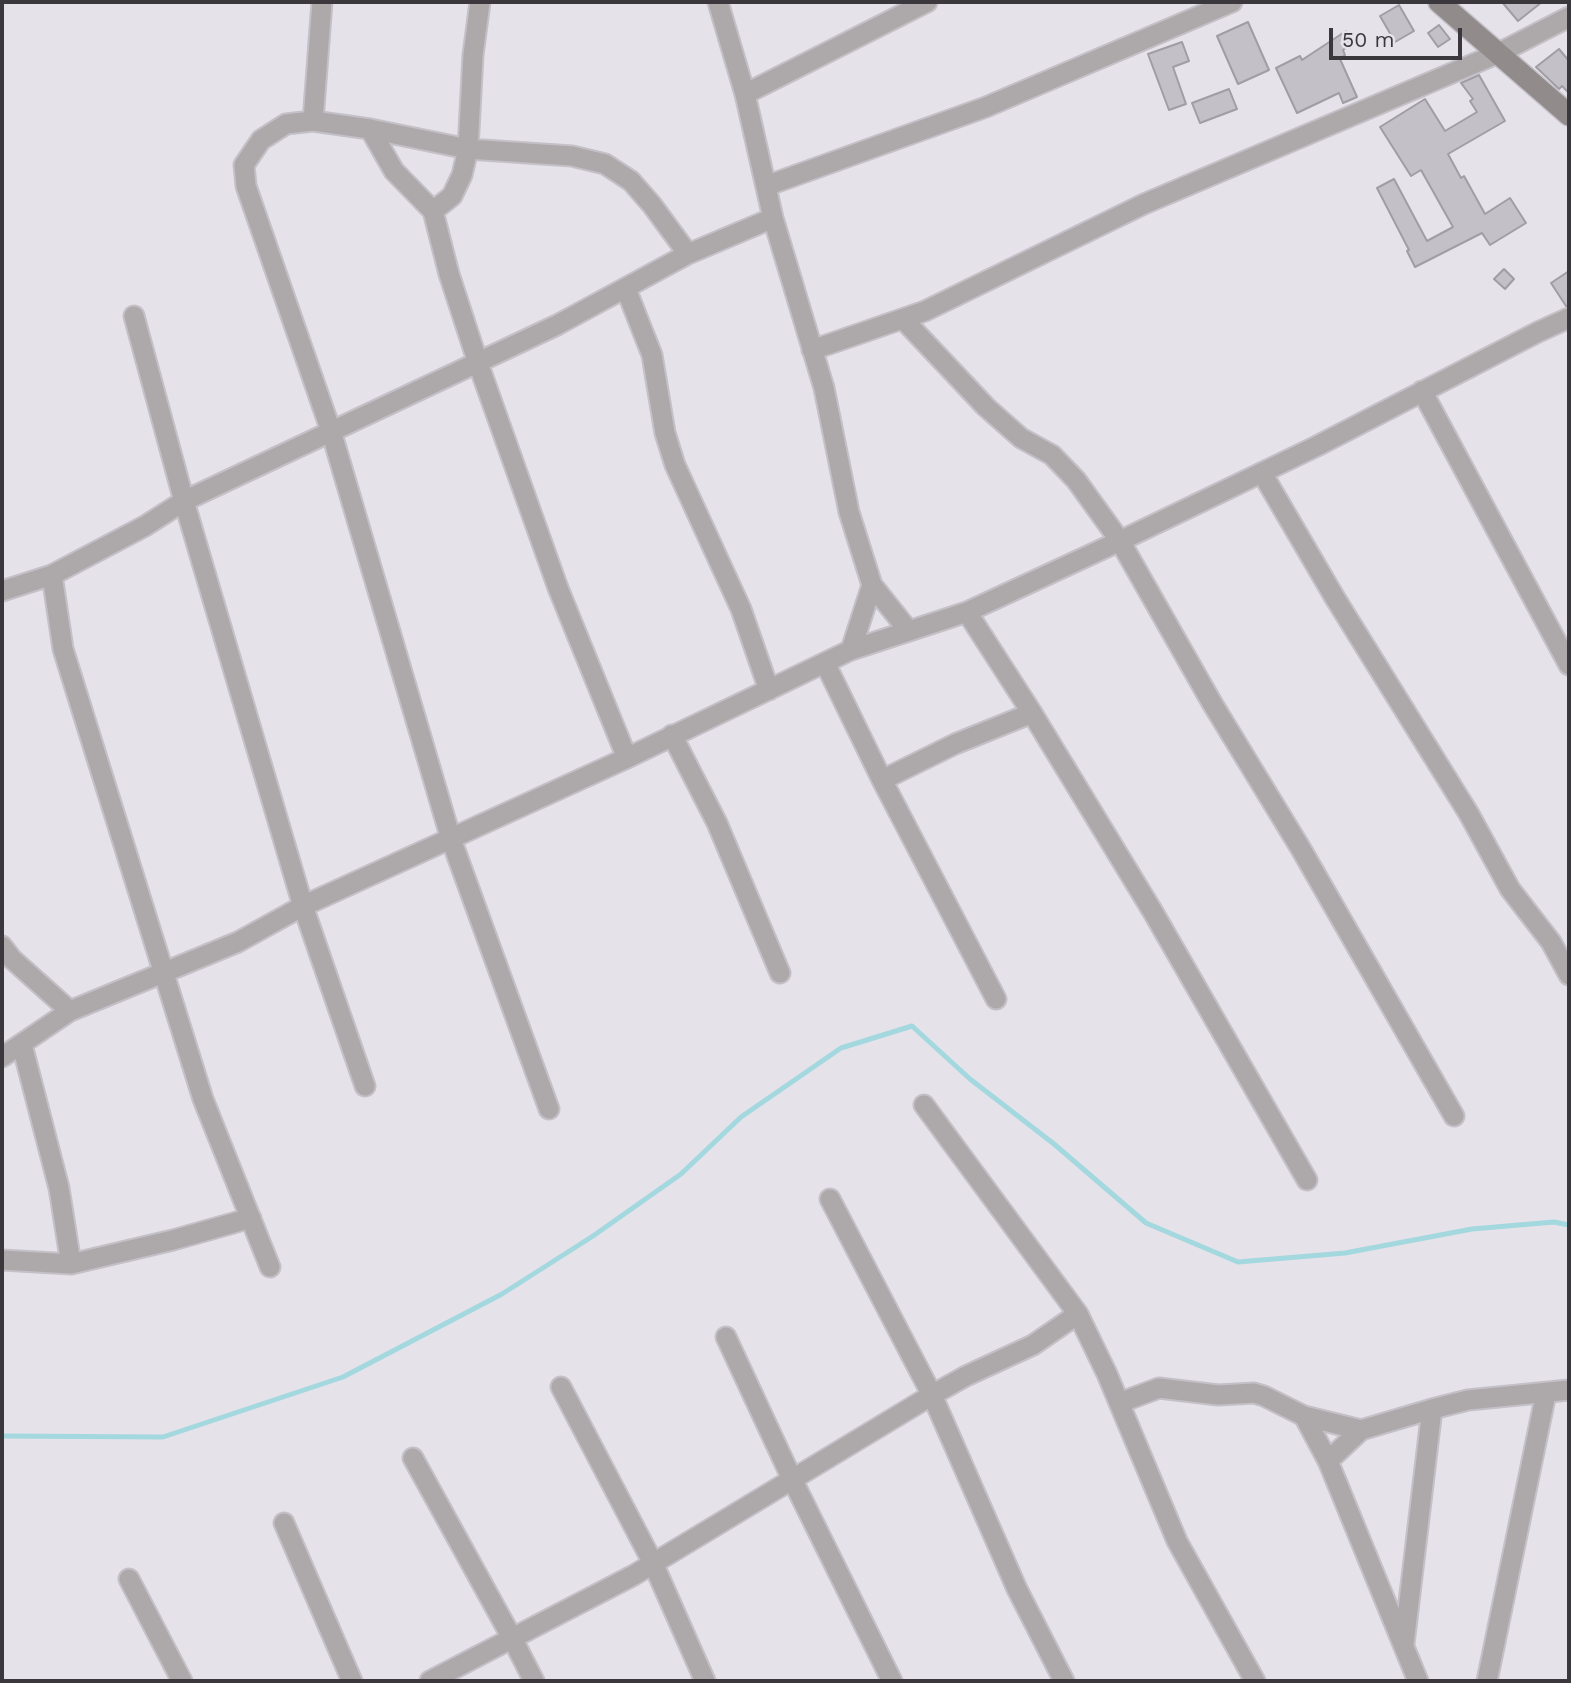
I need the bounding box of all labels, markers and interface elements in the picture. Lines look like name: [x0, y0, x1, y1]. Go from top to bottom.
scale bar: [1333, 14, 1466, 58]
text: 50 m: [1342, 27, 1394, 52]

